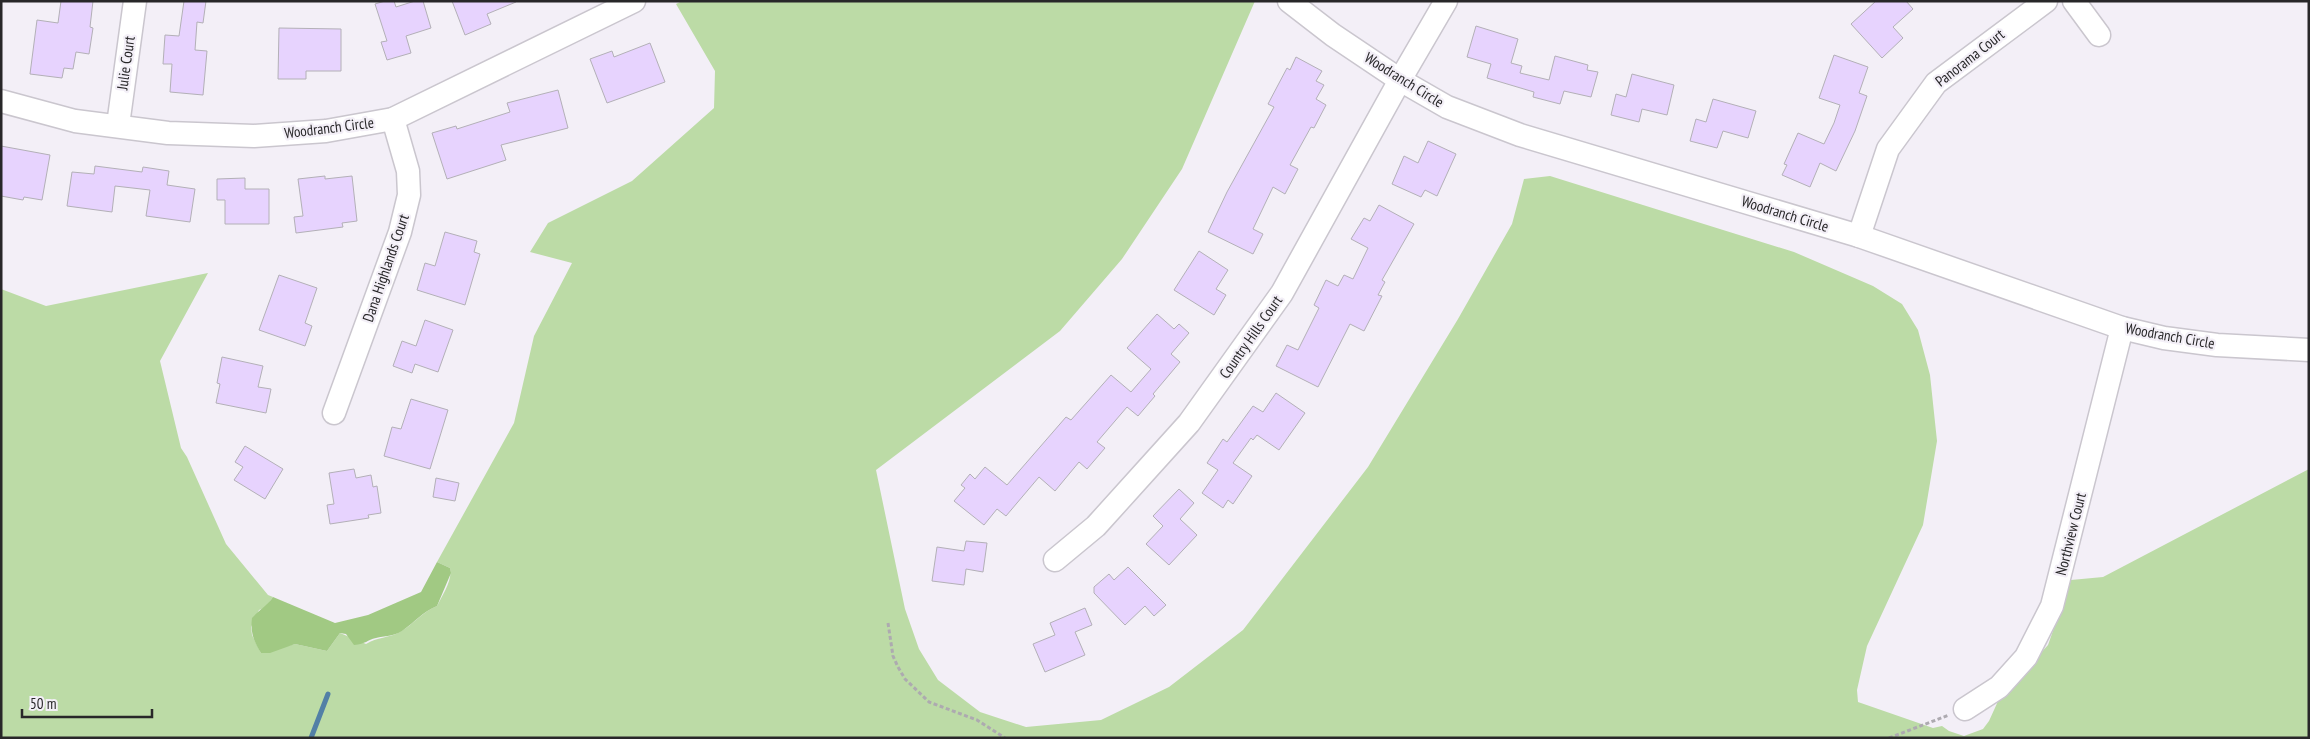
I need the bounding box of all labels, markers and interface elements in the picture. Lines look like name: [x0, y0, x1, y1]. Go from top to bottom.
street label: Panorama Court: [1931, 25, 2008, 90]
street label: Julie Court: [112, 35, 139, 92]
street label: Woodranch Circle: [1361, 48, 1447, 111]
street label: Woodranch Circle: [283, 113, 375, 142]
street label: Woodranch Circle: [1739, 191, 1831, 236]
street label: Dana Highlands Court: [358, 211, 413, 324]
street label: Country Hills Court: [1215, 291, 1286, 382]
street label: Woodranch Circle: [2124, 318, 2216, 353]
street label: Northview Court: [2051, 490, 2090, 577]
scale bar: [22, 686, 152, 718]
text: 50 m: [30, 694, 56, 713]

